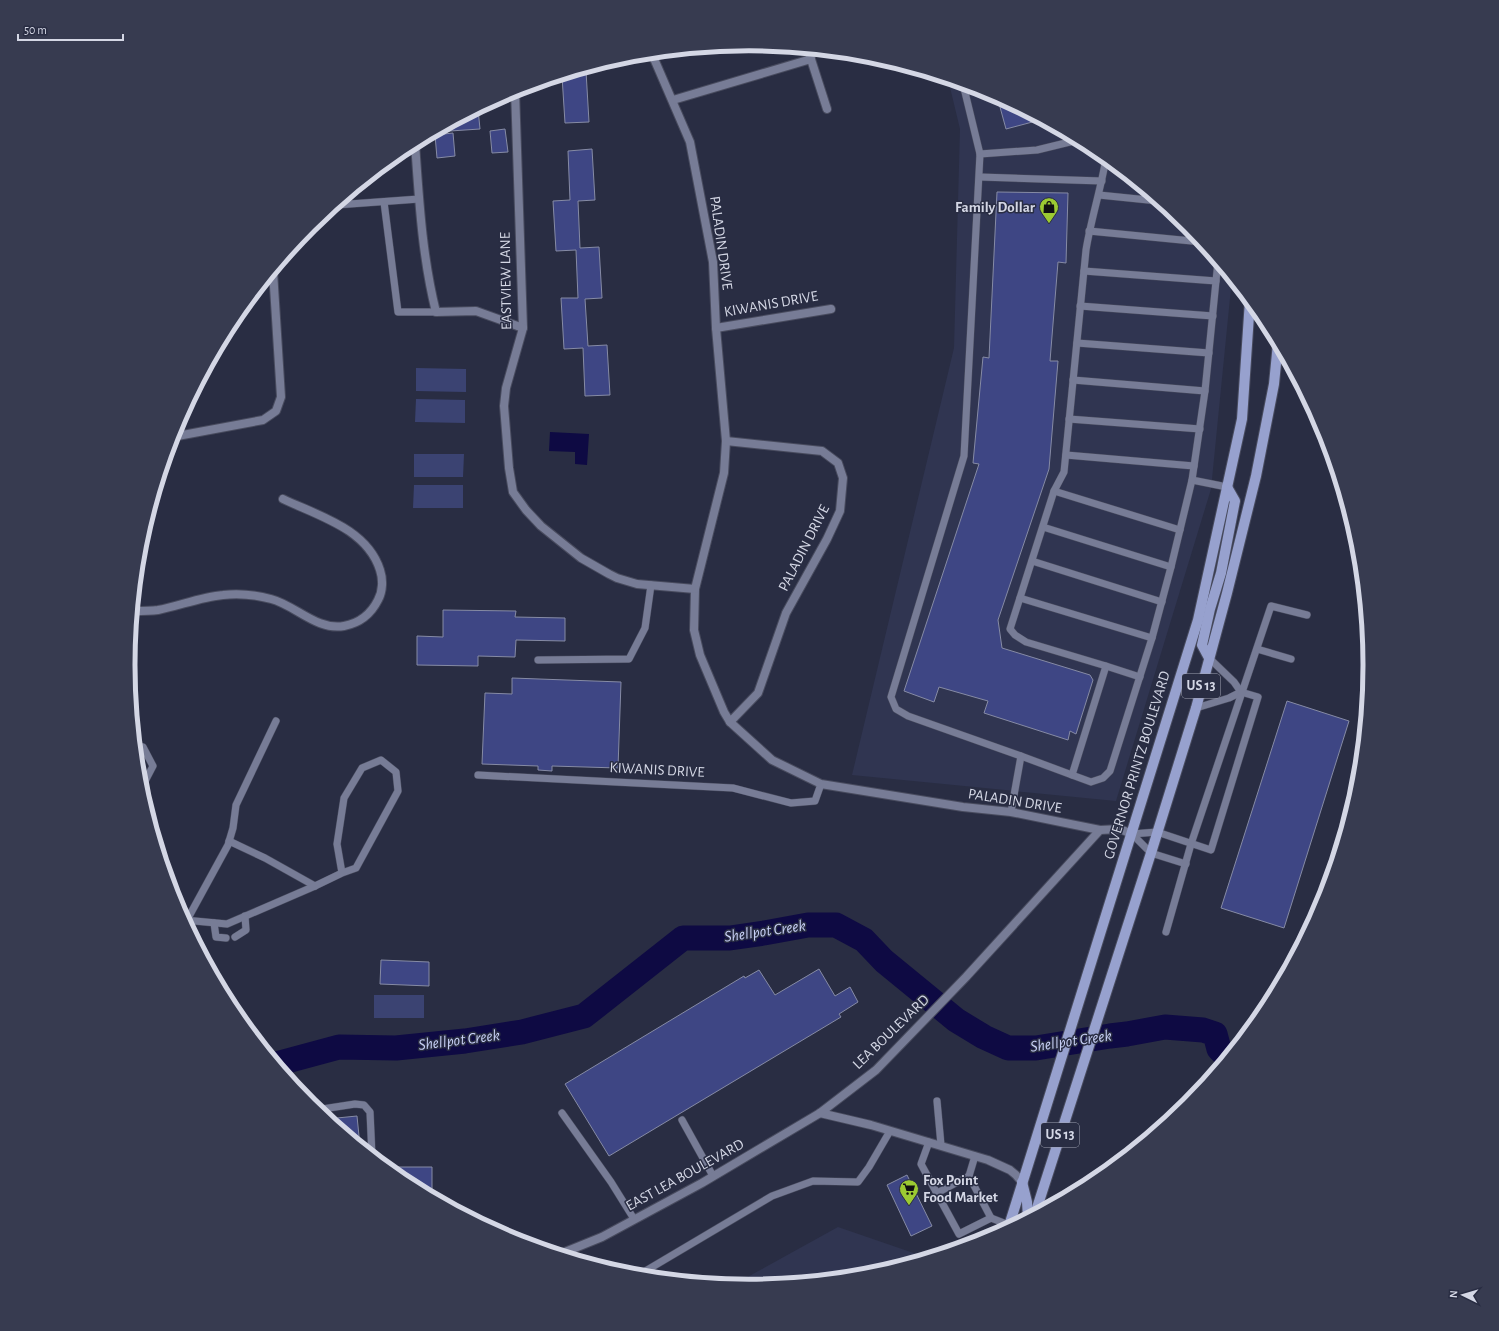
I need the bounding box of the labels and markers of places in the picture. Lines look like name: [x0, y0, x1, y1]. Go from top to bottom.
shop icon: Family Dollar: [1038, 196, 1060, 224]
place label: Family Dollar: [955, 200, 1036, 215]
place label: Fox Point Food Market: [923, 1173, 998, 1205]
supermarket icon: Fox Point Food Market: [898, 1178, 920, 1206]

